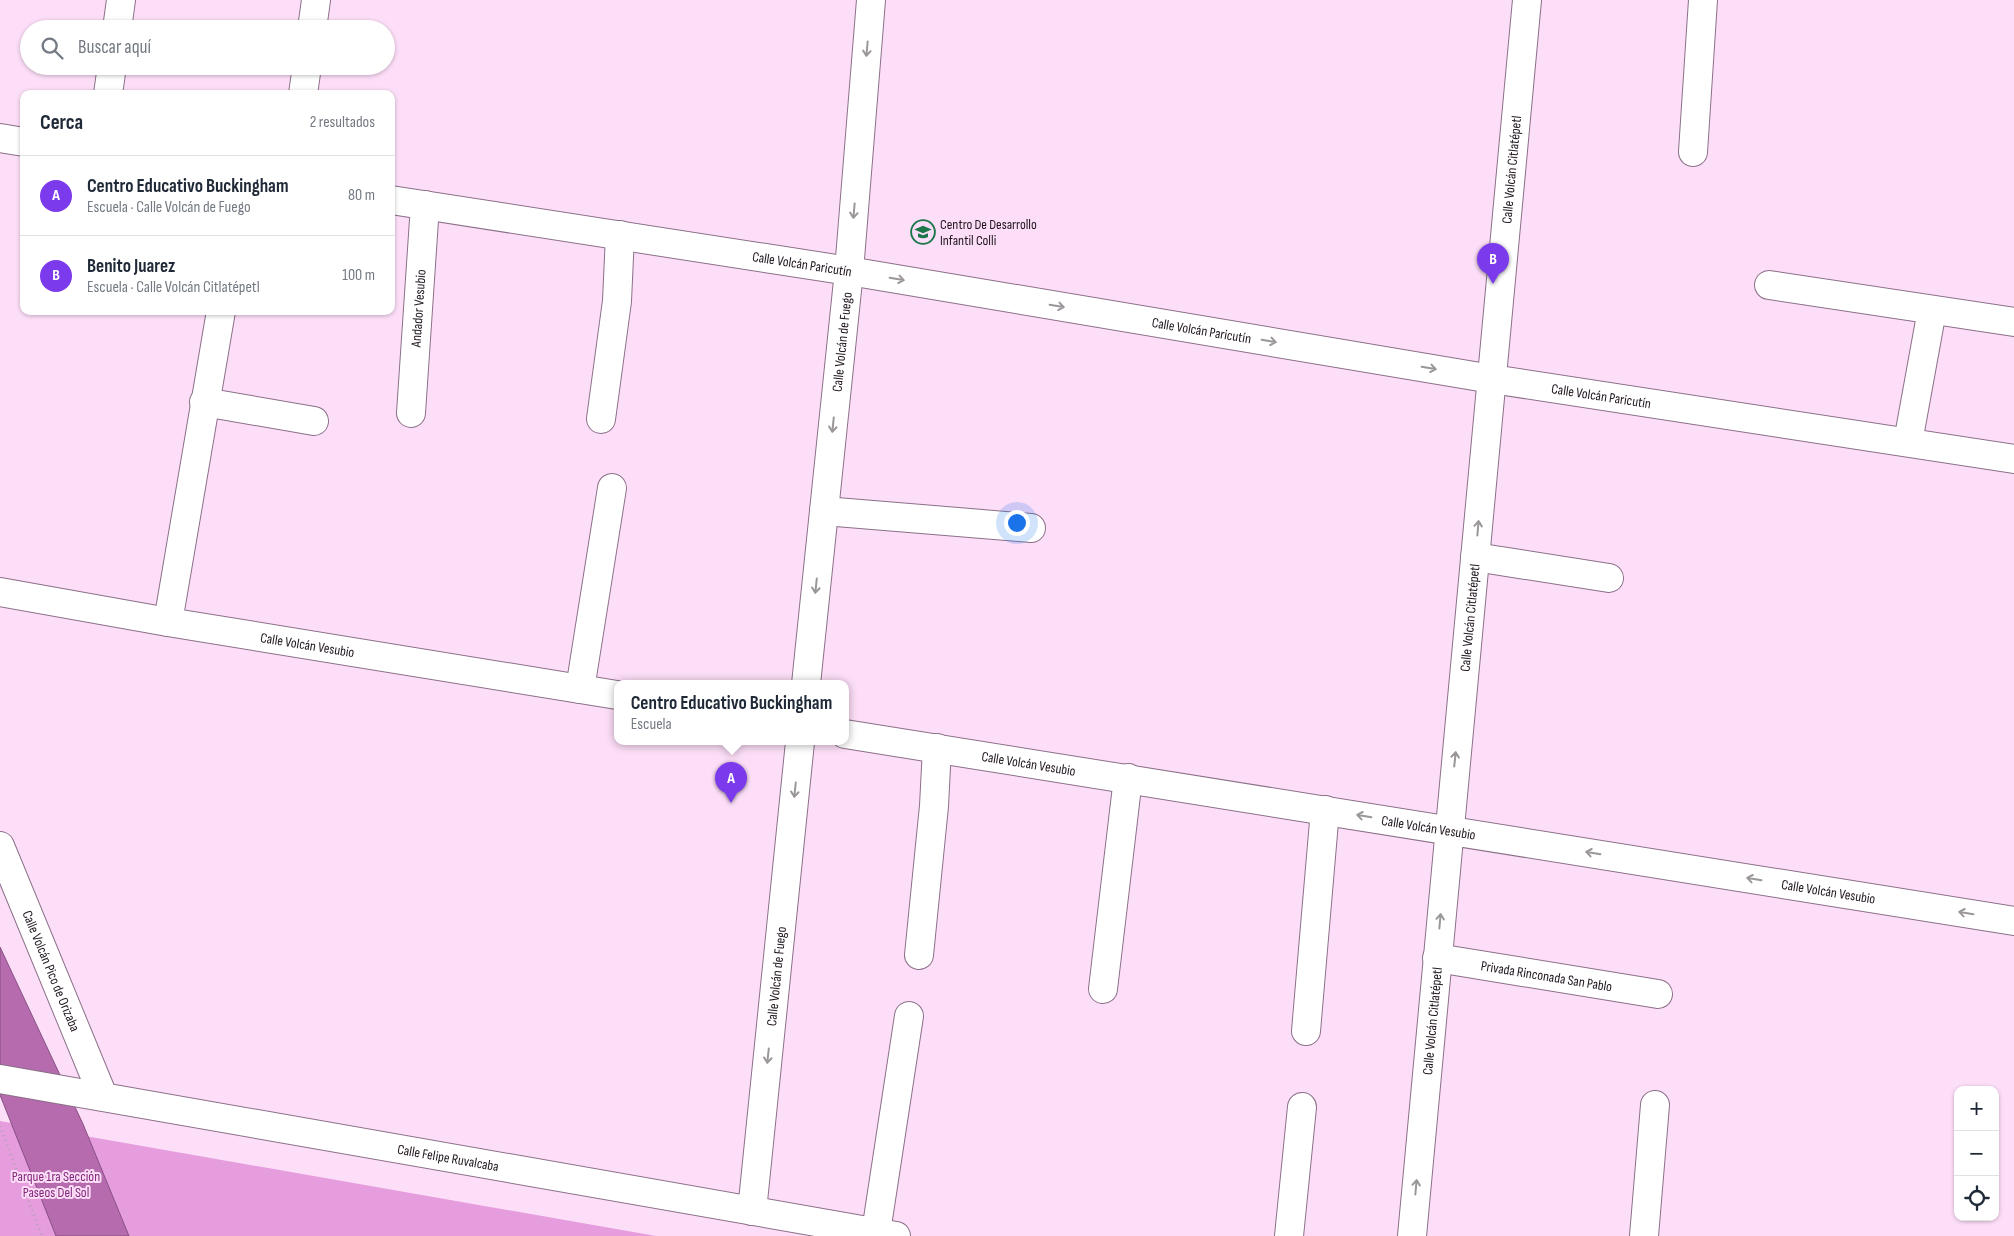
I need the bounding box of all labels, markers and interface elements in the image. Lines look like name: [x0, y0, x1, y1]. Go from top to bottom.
search box: [20, 20, 395, 75]
icon: search: [38, 34, 66, 62]
text: Buscar aquí: [78, 36, 151, 59]
one-way arrow: [862, 40, 871, 56]
text: Cerca: [40, 110, 83, 135]
text: 2 resultados: [310, 113, 375, 132]
street label: Calle Volcán Citlatépetl: [1498, 115, 1525, 224]
text: Centro Educativo Buckingham: [87, 175, 288, 198]
text: A: [52, 186, 60, 205]
text: 80 m: [348, 186, 375, 205]
text: Escuela · Calle Volcán de Fuego: [87, 198, 251, 217]
one-way arrow: [849, 202, 858, 218]
place label: Centro De Desarrollo Infantil Colli: [940, 216, 1037, 249]
school or university icon: Centro De Desarrollo Infantil Colli: [910, 219, 936, 245]
pin: B: [1477, 243, 1509, 284]
street label: Calle Volcán Paricutín: [751, 248, 853, 280]
text: Benito Juarez: [87, 255, 175, 278]
text: B: [52, 266, 60, 285]
text: 100 m: [342, 266, 375, 285]
street label: Andador Vesubio: [407, 269, 429, 349]
one-way arrow: [888, 274, 904, 284]
text: Escuela · Calle Volcán Citlatépetl: [87, 278, 260, 297]
street label: Calle Volcán de Fuego: [828, 291, 855, 393]
one-way arrow: [1049, 301, 1065, 311]
street label: Calle Volcán Paricutín: [1151, 314, 1253, 347]
one-way arrow: [1261, 337, 1277, 347]
one-way arrow: [1421, 364, 1437, 374]
street label: Calle Volcán Paricutín: [1550, 380, 1652, 412]
one-way arrow: [828, 416, 838, 432]
your location: [1004, 510, 1030, 536]
one-way arrow: [1473, 520, 1483, 536]
street label: Calle Volcán Citlatépetl: [1456, 563, 1483, 672]
one-way arrow: [811, 578, 821, 594]
street label: Calle Volcán Vesubio: [259, 629, 356, 661]
popup: [614, 680, 849, 745]
text: Centro Educativo Buckingham: [631, 692, 832, 715]
text: Escuela: [631, 715, 672, 734]
street label: Calle Volcán Vesubio: [980, 747, 1077, 779]
one-way arrow: [1450, 752, 1460, 768]
pin: A: [715, 762, 747, 803]
one-way arrow: [791, 782, 800, 798]
one-way arrow: [1356, 810, 1372, 820]
street label: Calle Volcán Vesubio: [1380, 811, 1477, 843]
one-way arrow: [1586, 847, 1602, 857]
one-way arrow: [1746, 874, 1762, 884]
street label: Calle Volcán Vesubio: [1780, 875, 1877, 907]
street label: Calle Volcán Pico de Orizaba: [19, 908, 84, 1034]
one-way arrow: [1958, 908, 1974, 918]
one-way arrow: [1435, 913, 1445, 929]
street label: Calle Volcán de Fuego: [762, 925, 790, 1027]
street label: Privada Rinconada San Pablo: [1480, 957, 1614, 995]
street label: Calle Volcán Citlatépetl: [1419, 966, 1445, 1076]
one-way arrow: [763, 1048, 773, 1064]
map controls: [1954, 1086, 1999, 1221]
button: +: [1954, 1086, 1999, 1131]
button: −: [1954, 1131, 1999, 1176]
street label: Calle Felipe Ruvalcaba: [396, 1140, 500, 1175]
park label: Parque 1ra Sección Paseos Del Sol: [12, 1168, 100, 1201]
button: locate: [1954, 1176, 1999, 1221]
one-way arrow: [1411, 1180, 1421, 1196]

